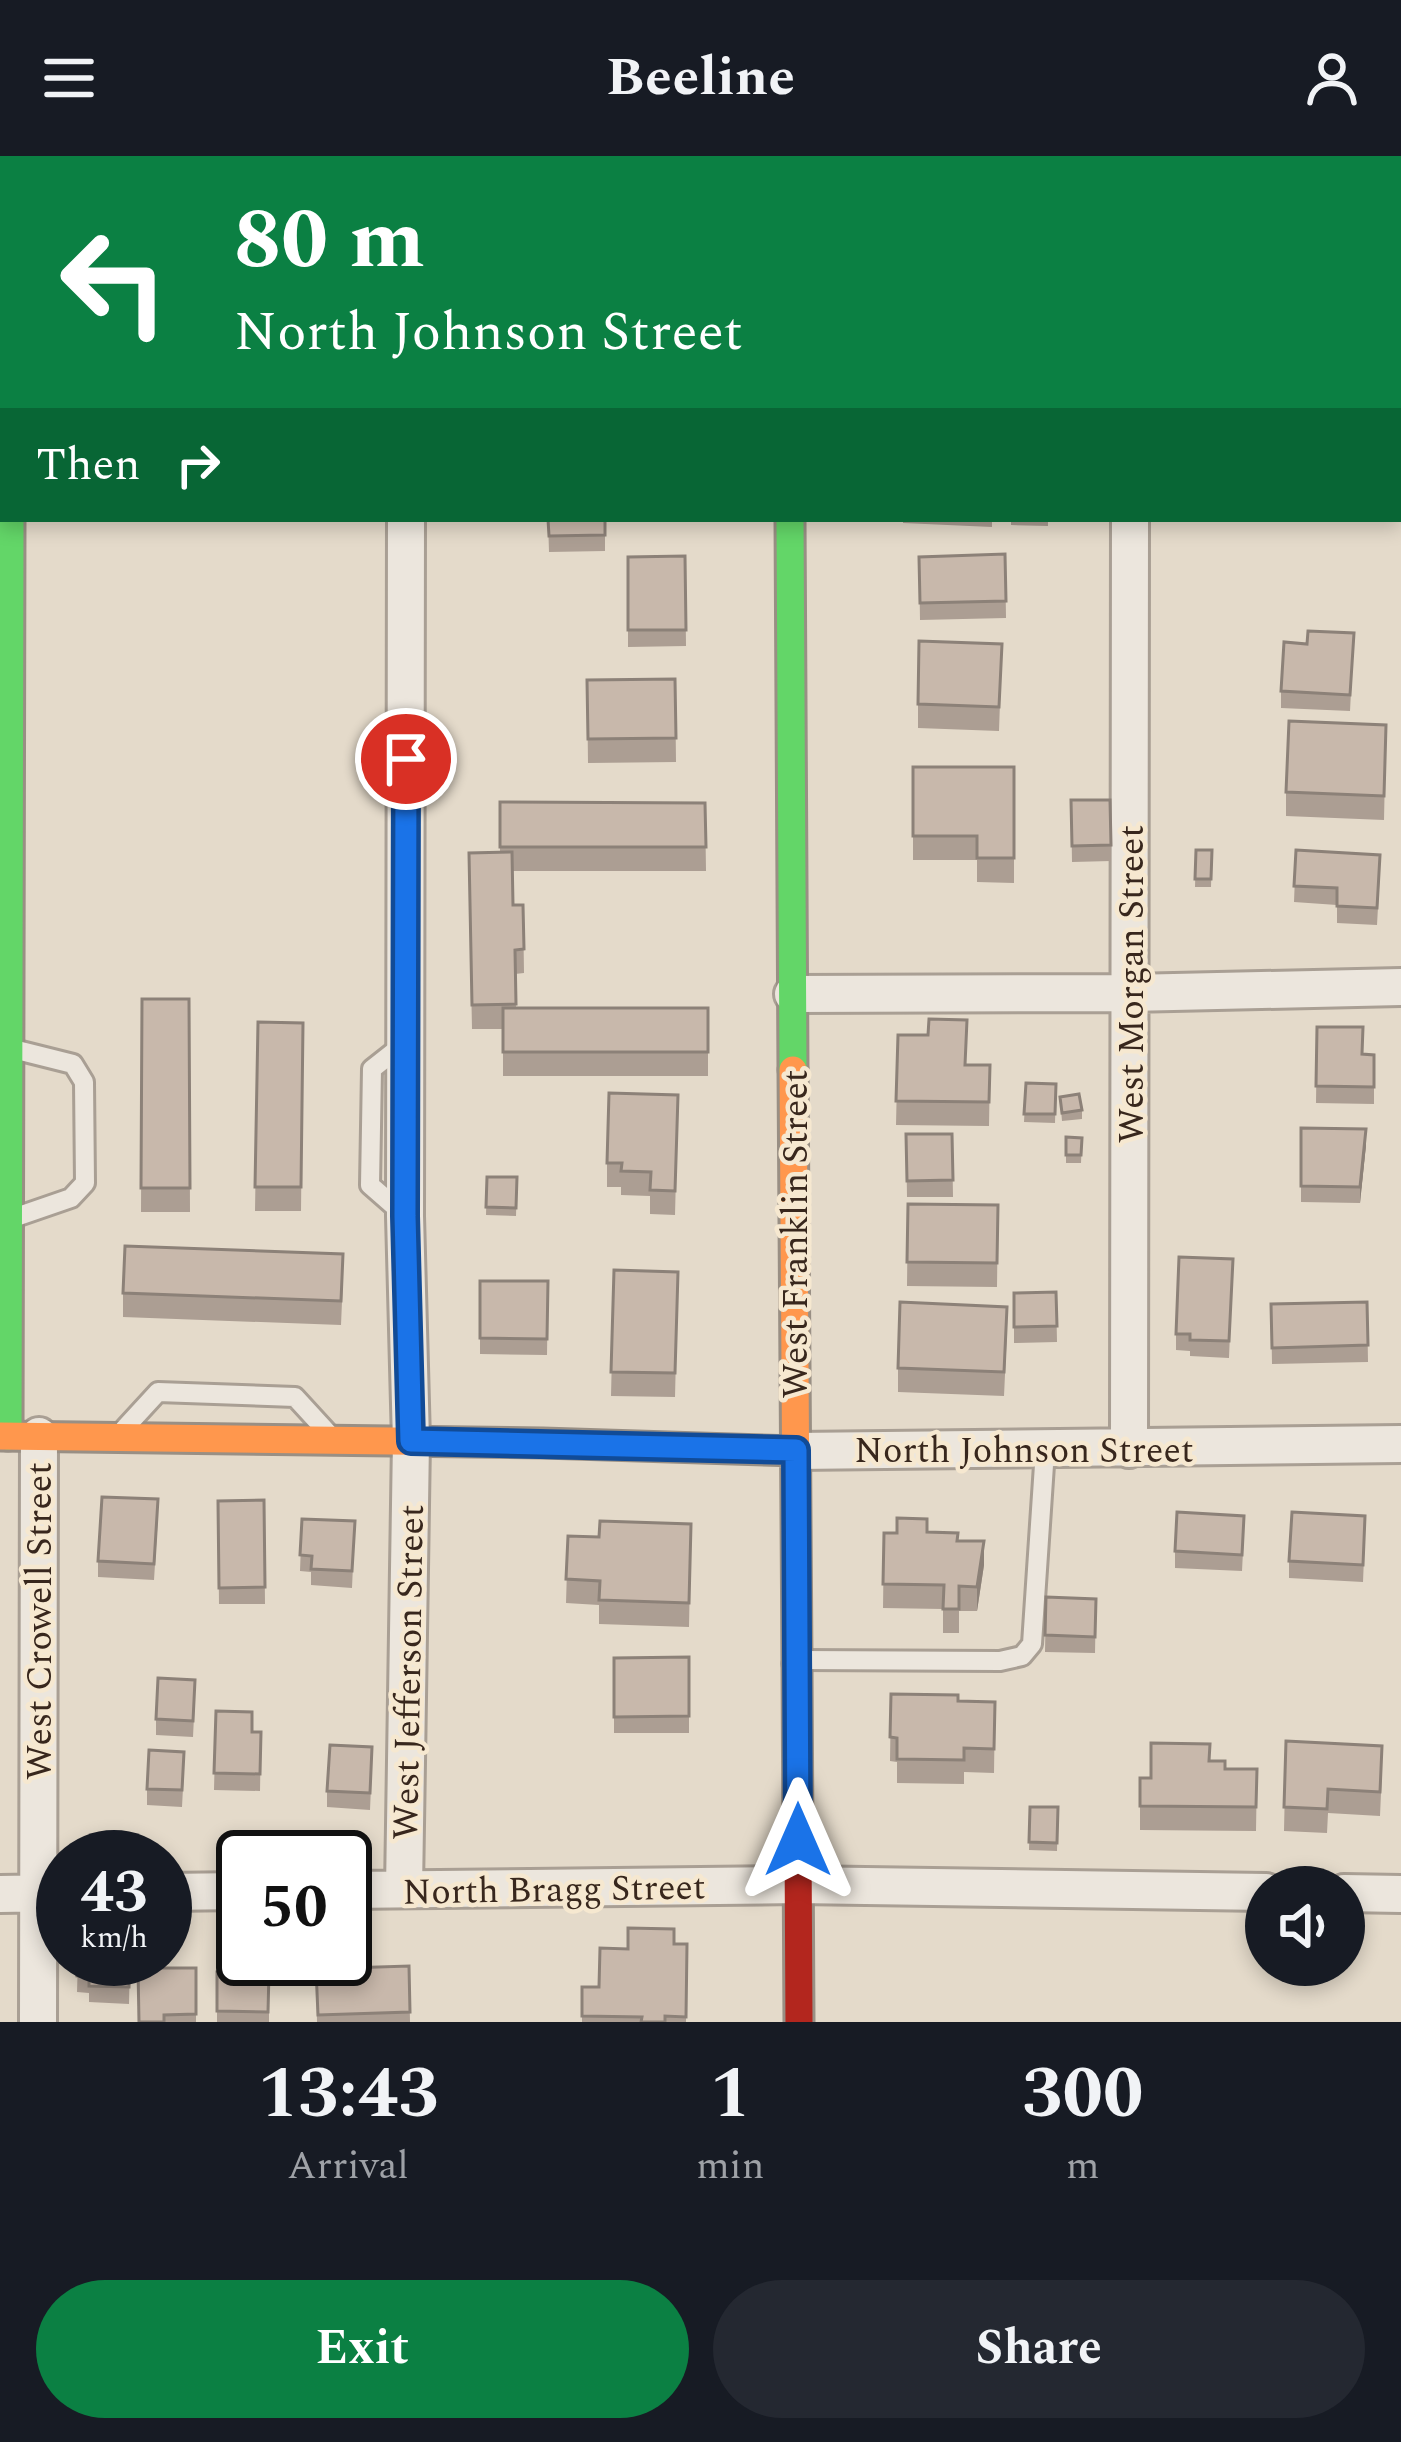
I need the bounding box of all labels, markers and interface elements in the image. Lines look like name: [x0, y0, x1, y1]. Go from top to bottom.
text: Beeline: [606, 37, 795, 119]
icon: menu: [36, 45, 102, 111]
icon: person: [1299, 45, 1365, 111]
text: 80 m: [234, 177, 425, 305]
icon: left: [36, 204, 192, 360]
text: North Johnson Street: [234, 292, 743, 374]
text: Then: [36, 431, 141, 500]
icon: right: [165, 432, 231, 498]
pin: [355, 708, 457, 810]
icon: arrive: [373, 726, 439, 792]
street label: West Morgan Street: [1105, 825, 1160, 1143]
street label: West Franklin Street: [769, 1069, 824, 1399]
street label: North Johnson Street: [854, 1424, 1194, 1479]
street label: West Crowell Street: [13, 1462, 68, 1780]
street label: West Jefferson Street: [379, 1504, 440, 1840]
position arrow: [735, 1777, 861, 1903]
speed limit sign: 50: [216, 1830, 372, 1986]
text: 43: [80, 1847, 148, 1939]
street label: North Bragg Street: [402, 1860, 706, 1921]
map controls: [1245, 1866, 1365, 1986]
button: sound: [1245, 1866, 1365, 1986]
text: km/h: [80, 1915, 148, 1961]
text: 13:43: [258, 2040, 439, 2149]
text: 1: [710, 2040, 751, 2149]
text: 300: [1022, 2040, 1143, 2149]
text: Arrival: [287, 2137, 409, 2196]
text: min: [696, 2137, 764, 2196]
text: m: [1066, 2137, 1099, 2196]
button: Exit: [36, 2280, 689, 2418]
button: Share: [713, 2280, 1365, 2418]

